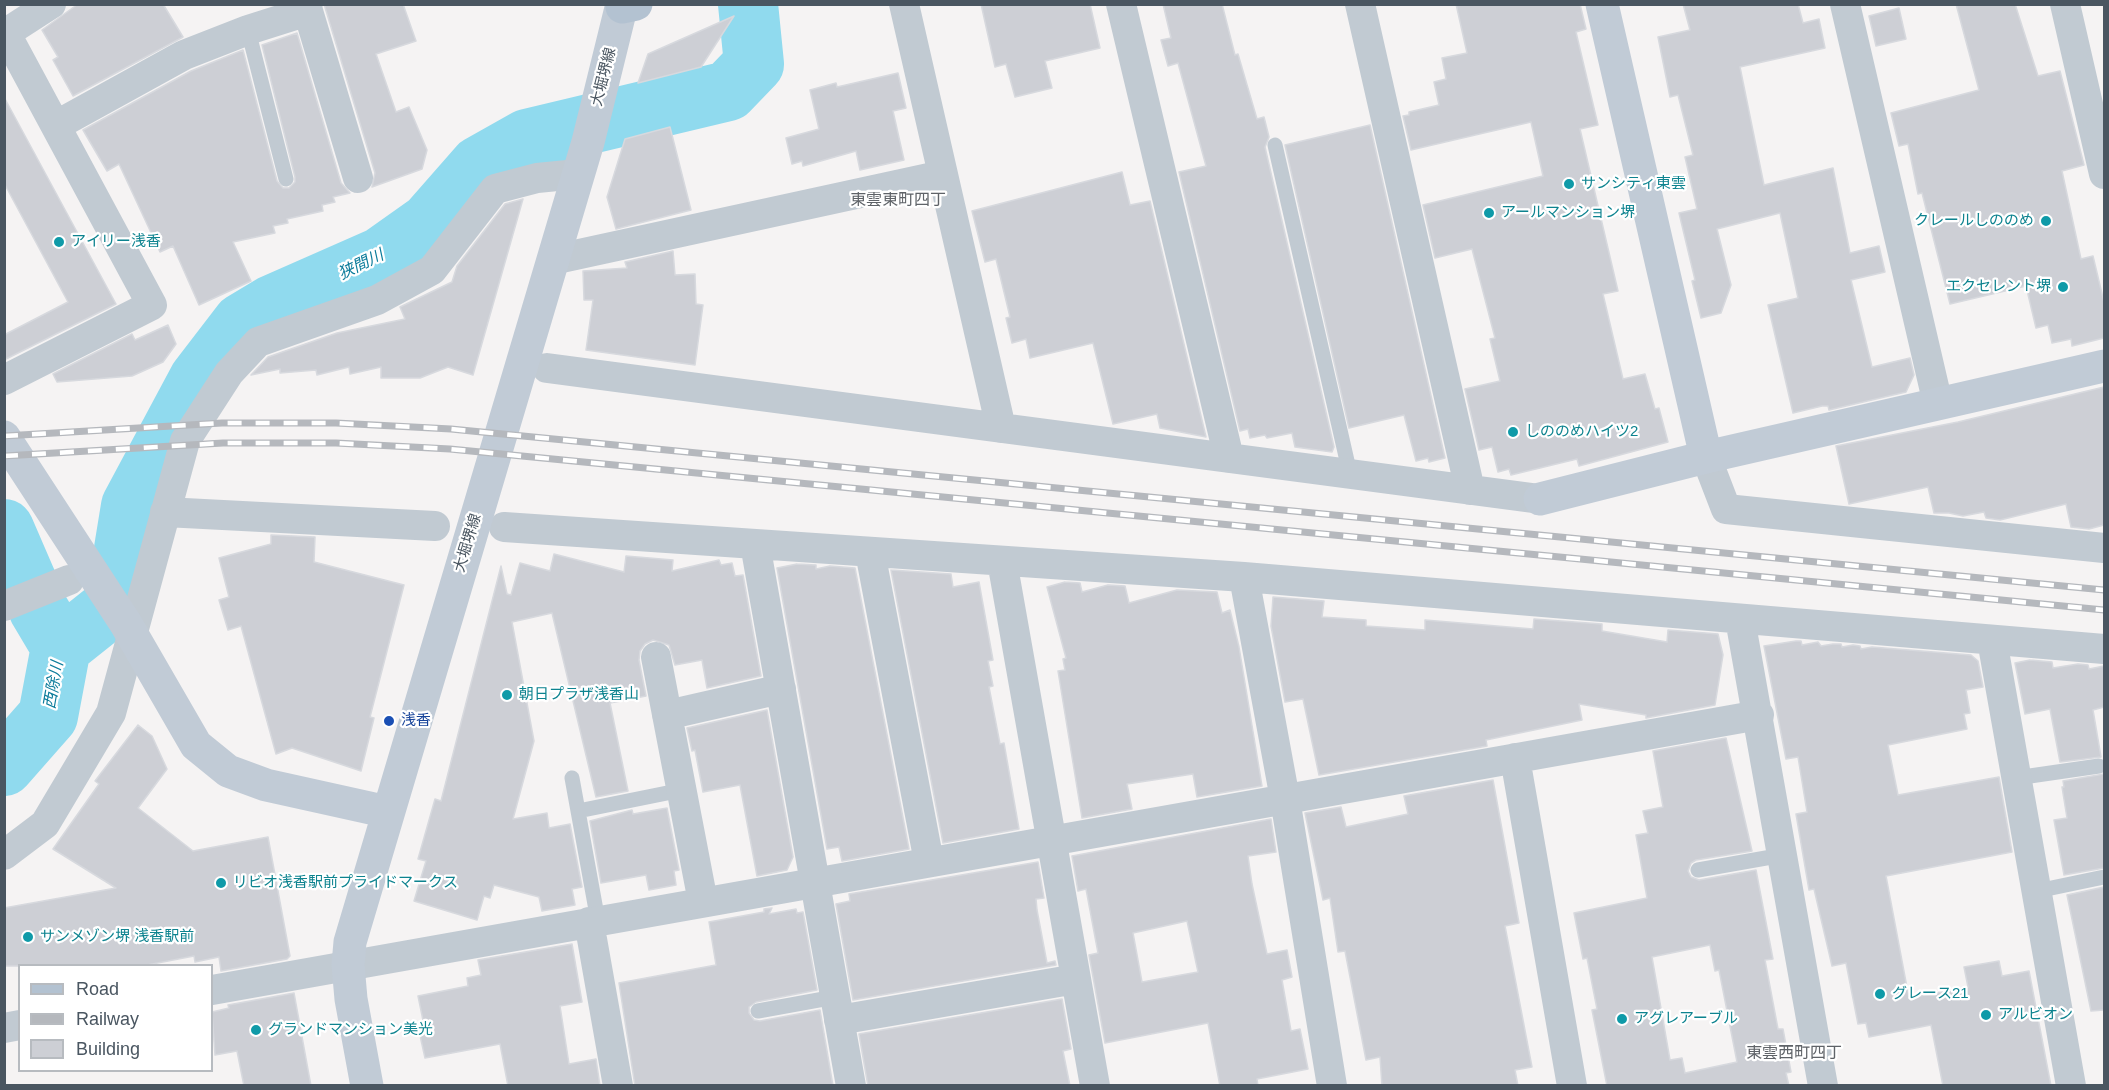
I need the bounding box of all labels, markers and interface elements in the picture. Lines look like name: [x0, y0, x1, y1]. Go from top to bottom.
street label: 大堀堺線: [588, 46, 620, 108]
place label: サンシティ東雲: [1581, 175, 1686, 193]
marker: サンシティ東雲: [1562, 177, 1576, 191]
district label: 東雲東町四丁: [850, 191, 946, 211]
place label: アールマンション堺: [1501, 204, 1635, 222]
marker: アールマンション堺: [1482, 206, 1496, 220]
place label: クレールしののめ: [1914, 212, 2034, 230]
marker: クレールしののめ: [2039, 214, 2053, 228]
place label: アイリー浅香: [71, 233, 161, 251]
marker: アイリー浅香: [52, 235, 66, 249]
water label: 狭間川: [335, 246, 387, 284]
place label: エクセレント堺: [1946, 278, 2051, 296]
marker: エクセレント堺: [2056, 280, 2070, 294]
place label: しののめハイツ2: [1525, 423, 1638, 441]
marker: しののめハイツ2: [1506, 425, 1520, 439]
street label: 大堀堺線: [451, 512, 485, 574]
water label: 西除川: [40, 660, 68, 710]
place label: 朝日プラザ浅香山: [519, 686, 639, 704]
marker: 朝日プラザ浅香山: [500, 688, 514, 702]
place label: 浅香: [401, 712, 431, 730]
marker: 浅香: [382, 714, 396, 728]
place label: リビオ浅香駅前プライドマークス: [233, 874, 458, 892]
marker: リビオ浅香駅前プライドマークス: [214, 876, 228, 890]
place label: サンメゾン堺 浅香駅前: [40, 928, 194, 946]
marker: サンメゾン堺 浅香駅前: [21, 930, 35, 944]
legend: [18, 964, 213, 1072]
text: Road: [76, 979, 119, 999]
place label: グレース21: [1892, 985, 1969, 1003]
marker: グレース21: [1873, 987, 1887, 1001]
place label: アルビオン: [1998, 1006, 2073, 1024]
marker: アルビオン: [1979, 1008, 1993, 1022]
text: Railway: [76, 1009, 139, 1029]
place label: アグレアーブル: [1634, 1010, 1738, 1028]
marker: アグレアーブル: [1615, 1012, 1629, 1026]
place label: グランドマンション美光: [268, 1021, 433, 1039]
marker: グランドマンション美光: [249, 1023, 263, 1037]
text: Building: [76, 1039, 140, 1059]
district label: 東雲西町四丁: [1746, 1044, 1842, 1064]

